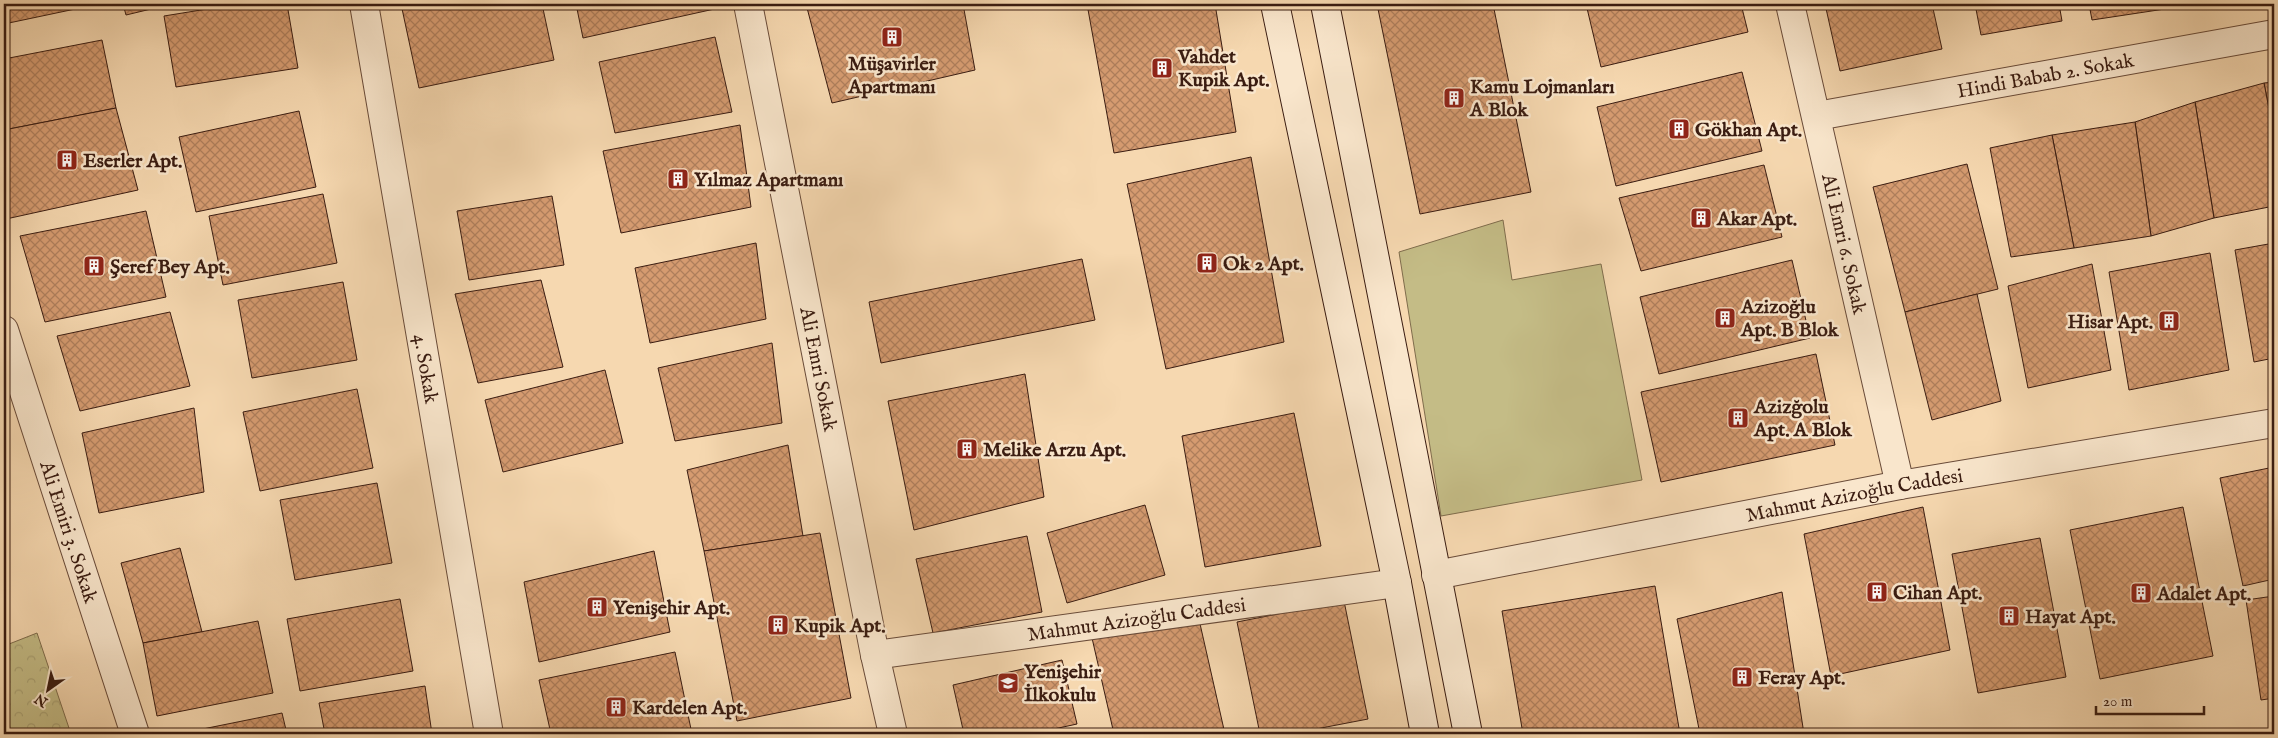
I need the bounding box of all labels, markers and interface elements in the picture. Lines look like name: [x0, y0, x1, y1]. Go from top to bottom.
building icon: Müşavirler Apartmanı: [880, 25, 904, 49]
place label: Vahdet Kupik Apt.: [1177, 45, 1269, 93]
street label: Hindi Babab 2. Sokak: [1955, 48, 2136, 105]
place label: Müşavirler Apartmanı: [847, 52, 937, 100]
building icon: Vahdet Kupik Apt.: [1150, 56, 1174, 80]
place label: Kamu Lojmanları A Blok: [1469, 75, 1615, 123]
building icon: Kamu Lojmanları A Blok: [1442, 86, 1466, 110]
building icon: Gökhan Apt.: [1667, 117, 1691, 141]
place label: Gökhan Apt.: [1695, 118, 1802, 143]
building icon: Eserler Apt.: [55, 148, 79, 172]
place label: Eserler Apt.: [83, 149, 182, 174]
building icon: Yılmaz Apartmanı: [666, 167, 690, 191]
place label: Yılmaz Apartmanı: [694, 168, 844, 193]
street label: Ali Emri 6. Sokak: [1815, 171, 1872, 317]
building icon: Akar Apt.: [1689, 206, 1713, 230]
place label: Akar Apt.: [1716, 207, 1797, 232]
building icon: Ok 2 Apt.: [1195, 251, 1219, 275]
place label: Ok 2 Apt.: [1223, 252, 1304, 277]
building icon: Şeref Bey Apt.: [82, 254, 106, 278]
place label: Şeref Bey Apt.: [110, 255, 230, 280]
place label: Azizoğlu Apt. B Blok: [1740, 295, 1840, 343]
street label: Ali Emri Sokak: [793, 304, 842, 434]
building icon: Azizoğlu Apt. B Blok: [1713, 306, 1737, 330]
building icon: Hisar Apt.: [2157, 309, 2181, 333]
place label: Hisar Apt.: [2068, 310, 2153, 335]
street label: 4. Sokak: [407, 332, 443, 406]
place label: Azizğolu Apt. A Blok: [1753, 395, 1853, 443]
building icon: Azizğolu Apt. A Blok: [1726, 406, 1750, 430]
building icon: Melike Arzu Apt.: [955, 437, 979, 461]
place label: Melike Arzu Apt.: [983, 438, 1126, 463]
street label: Ali Emiri 3. Sokak: [33, 457, 103, 607]
street label: Mahmut Azizoğlu Caddesi: [1744, 464, 1965, 529]
building icon: Cihan Apt.: [1865, 580, 1889, 604]
place label: Cihan Apt.: [1893, 581, 1982, 606]
building icon: Adalet Apt.: [2129, 581, 2153, 605]
place label: Adalet Apt.: [2156, 582, 2251, 607]
street label: Mahmut Azizoğlu Caddesi: [1026, 593, 1247, 648]
building icon: Yenişehir Apt.: [585, 595, 609, 619]
place label: Yenişehir Apt.: [613, 596, 730, 621]
building icon: Hayat Apt.: [1997, 604, 2021, 628]
place label: Hayat Apt.: [2025, 605, 2116, 630]
building icon: Kupik Apt.: [766, 613, 790, 637]
place label: Kupik Apt.: [794, 614, 885, 639]
place label: Yenişehir İlkokulu: [1024, 660, 1102, 708]
building icon: Feray Apt.: [1730, 665, 1754, 689]
north arrow: [22, 666, 72, 716]
place label: Feray Apt.: [1758, 666, 1845, 691]
school or university icon: Yenişehir İlkokulu: [996, 671, 1020, 695]
scale bar: [2096, 683, 2203, 715]
text: N: [31, 689, 52, 711]
text: 20 m: [2103, 692, 2133, 711]
building icon: Kardelen Apt.: [604, 695, 628, 719]
place label: Kardelen Apt.: [632, 696, 747, 721]

